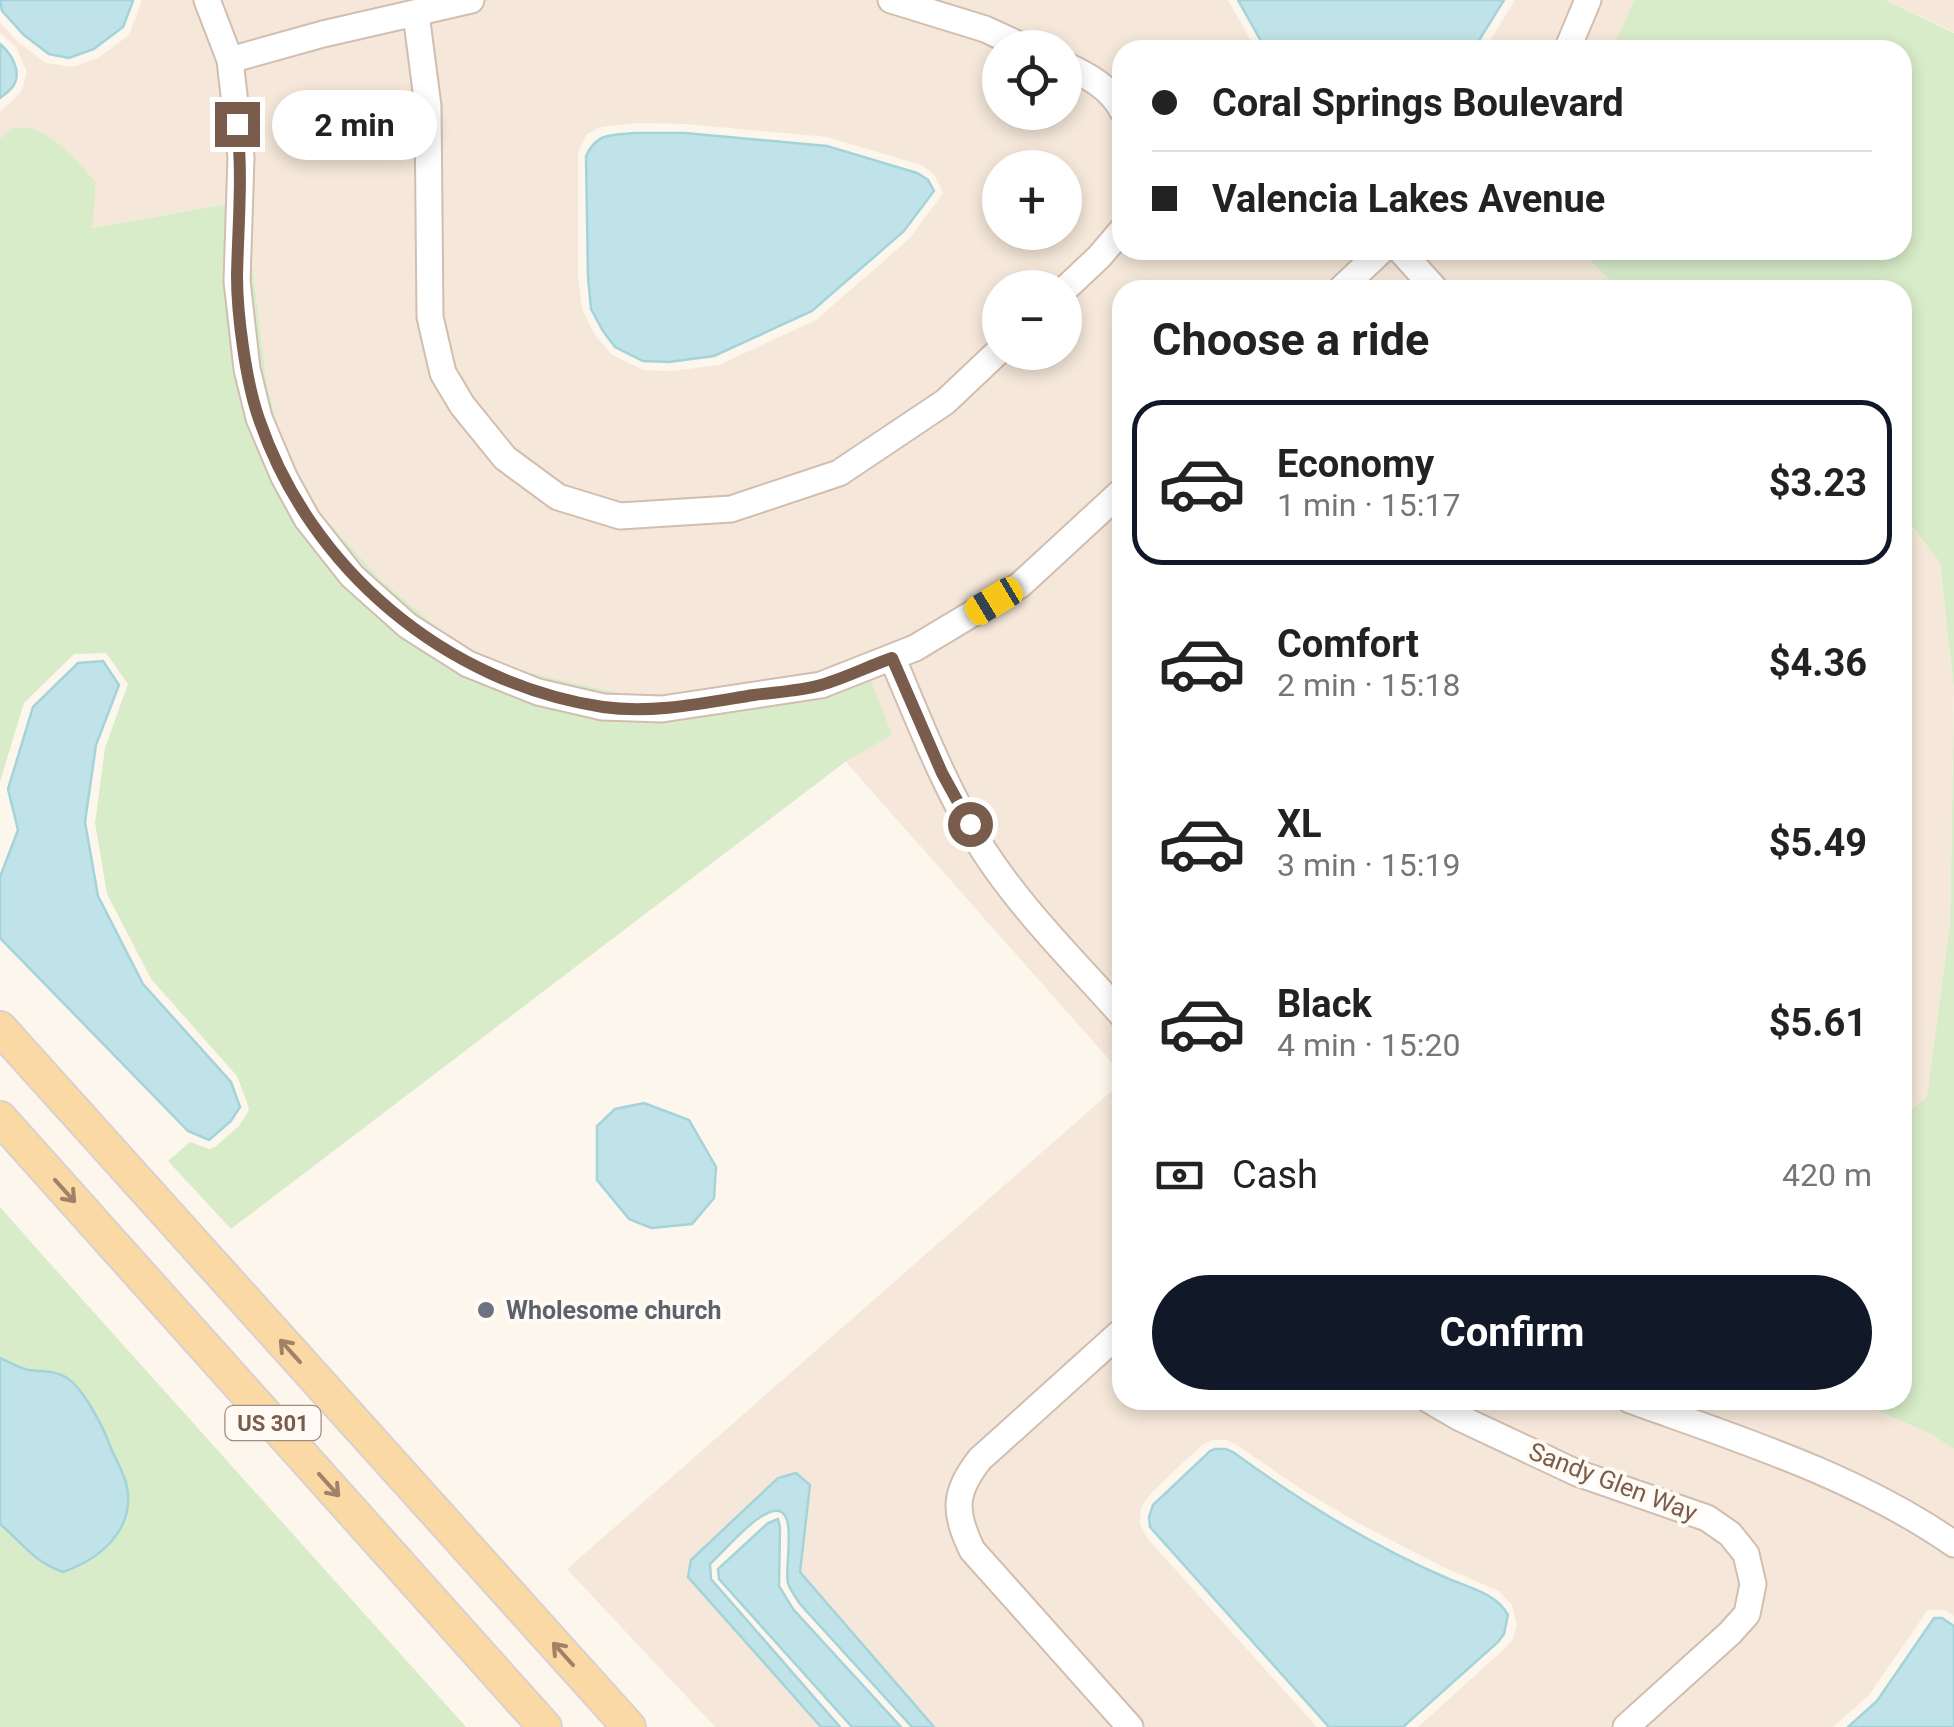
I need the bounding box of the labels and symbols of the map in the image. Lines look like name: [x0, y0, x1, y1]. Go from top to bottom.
callout: 2 min: [272, 89, 437, 159]
route end: [215, 102, 260, 147]
car: [961, 573, 1027, 629]
route start: [948, 802, 993, 847]
one-way arrow: [53, 1178, 76, 1203]
place label: Wholesome church: [506, 1296, 721, 1325]
marker: Wholesome church: [475, 1299, 497, 1321]
one-way arrow: [279, 1339, 302, 1364]
road number: US 301: [226, 1406, 320, 1440]
street label: Sandy Glen Way: [1525, 1437, 1701, 1527]
one-way arrow: [317, 1472, 340, 1497]
one-way arrow: [552, 1642, 575, 1667]

